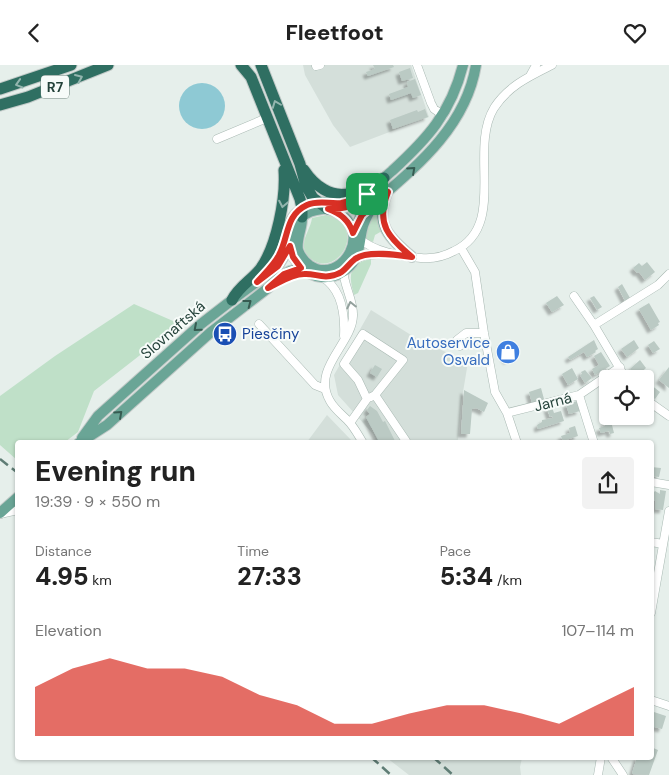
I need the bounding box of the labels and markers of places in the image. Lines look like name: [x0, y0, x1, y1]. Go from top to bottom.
pin: [346, 173, 388, 215]
bus stop icon: Piesčiny: [212, 321, 238, 347]
place label: Piesčiny: [242, 324, 300, 344]
place label: Autoservice Osvald: [407, 333, 490, 370]
shop icon: Autoservice Osvald: [495, 339, 521, 365]

